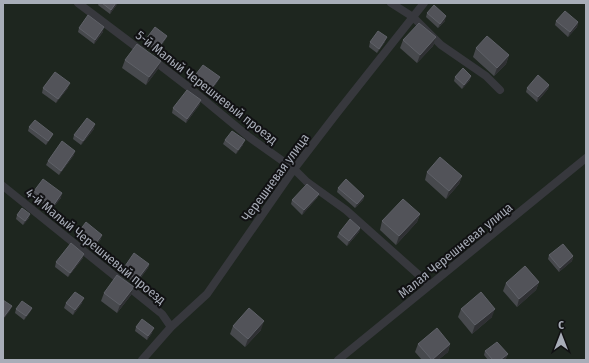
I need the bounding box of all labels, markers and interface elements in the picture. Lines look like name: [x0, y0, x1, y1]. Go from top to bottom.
street label: 5-й Малый Черешневый проезд: [133, 27, 281, 148]
street label: Черешневая улица: [239, 131, 312, 224]
street label: 4-й Малый Черешневый проезд: [23, 185, 169, 308]
street label: Малая Черешневая улица: [395, 200, 515, 301]
north arrow: [541, 315, 581, 355]
text: С: [558, 319, 564, 332]

